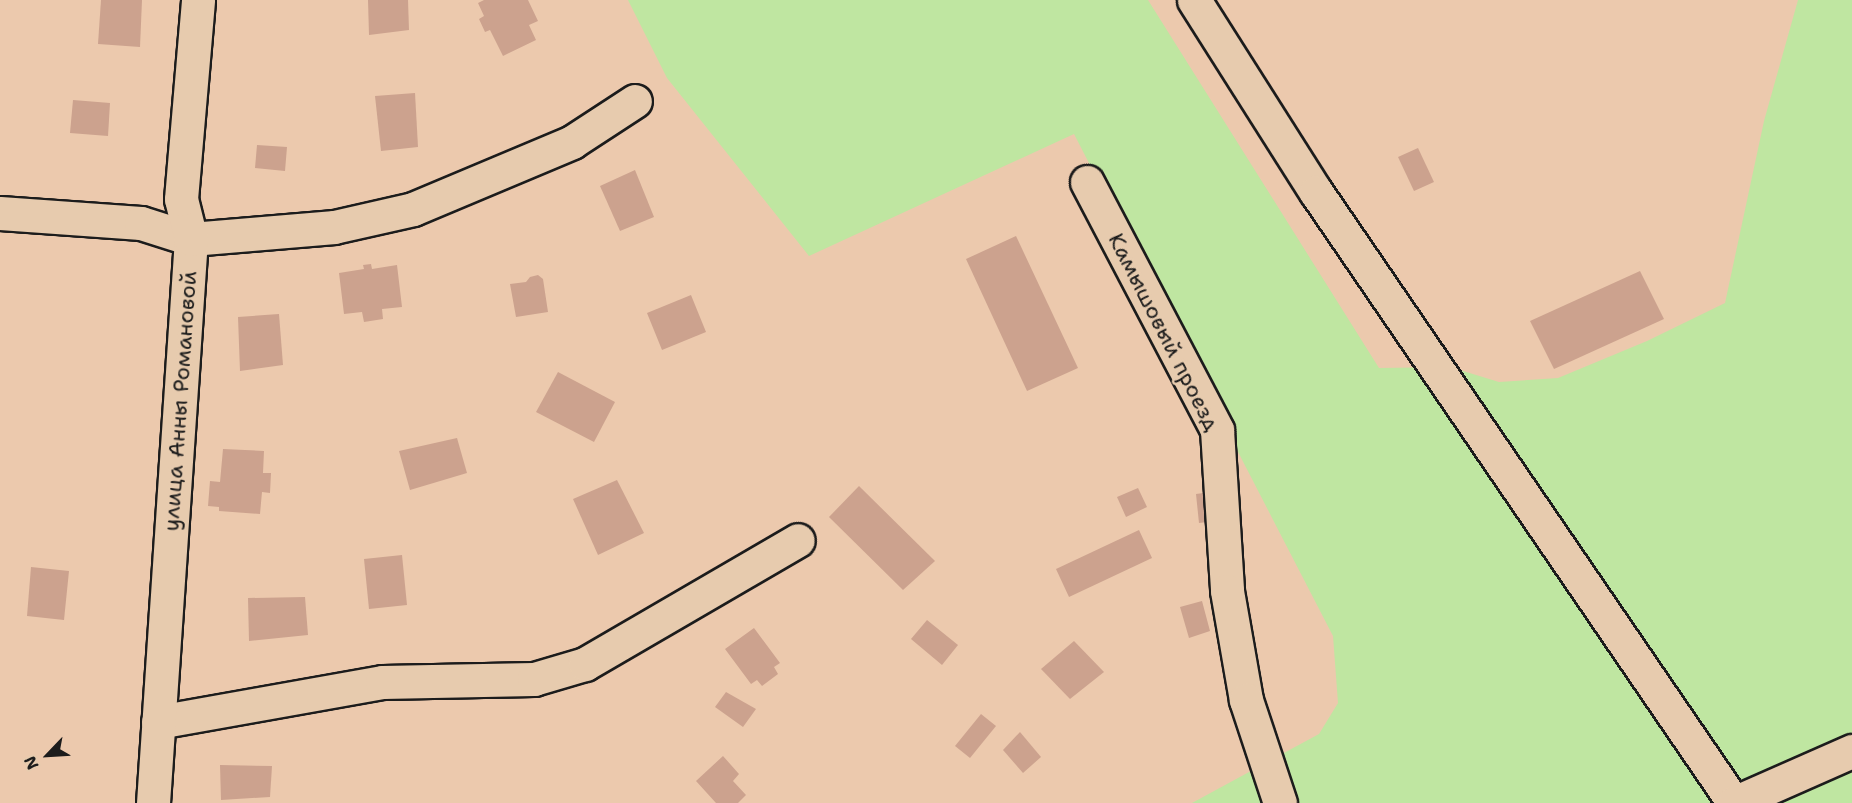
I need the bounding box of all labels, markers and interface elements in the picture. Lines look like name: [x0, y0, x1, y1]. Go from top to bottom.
street label: Камышовый проезд: [1103, 229, 1225, 435]
street label: улица Анны Романовой: [158, 270, 202, 532]
north arrow: [18, 725, 78, 785]
text: N: [19, 753, 43, 773]

